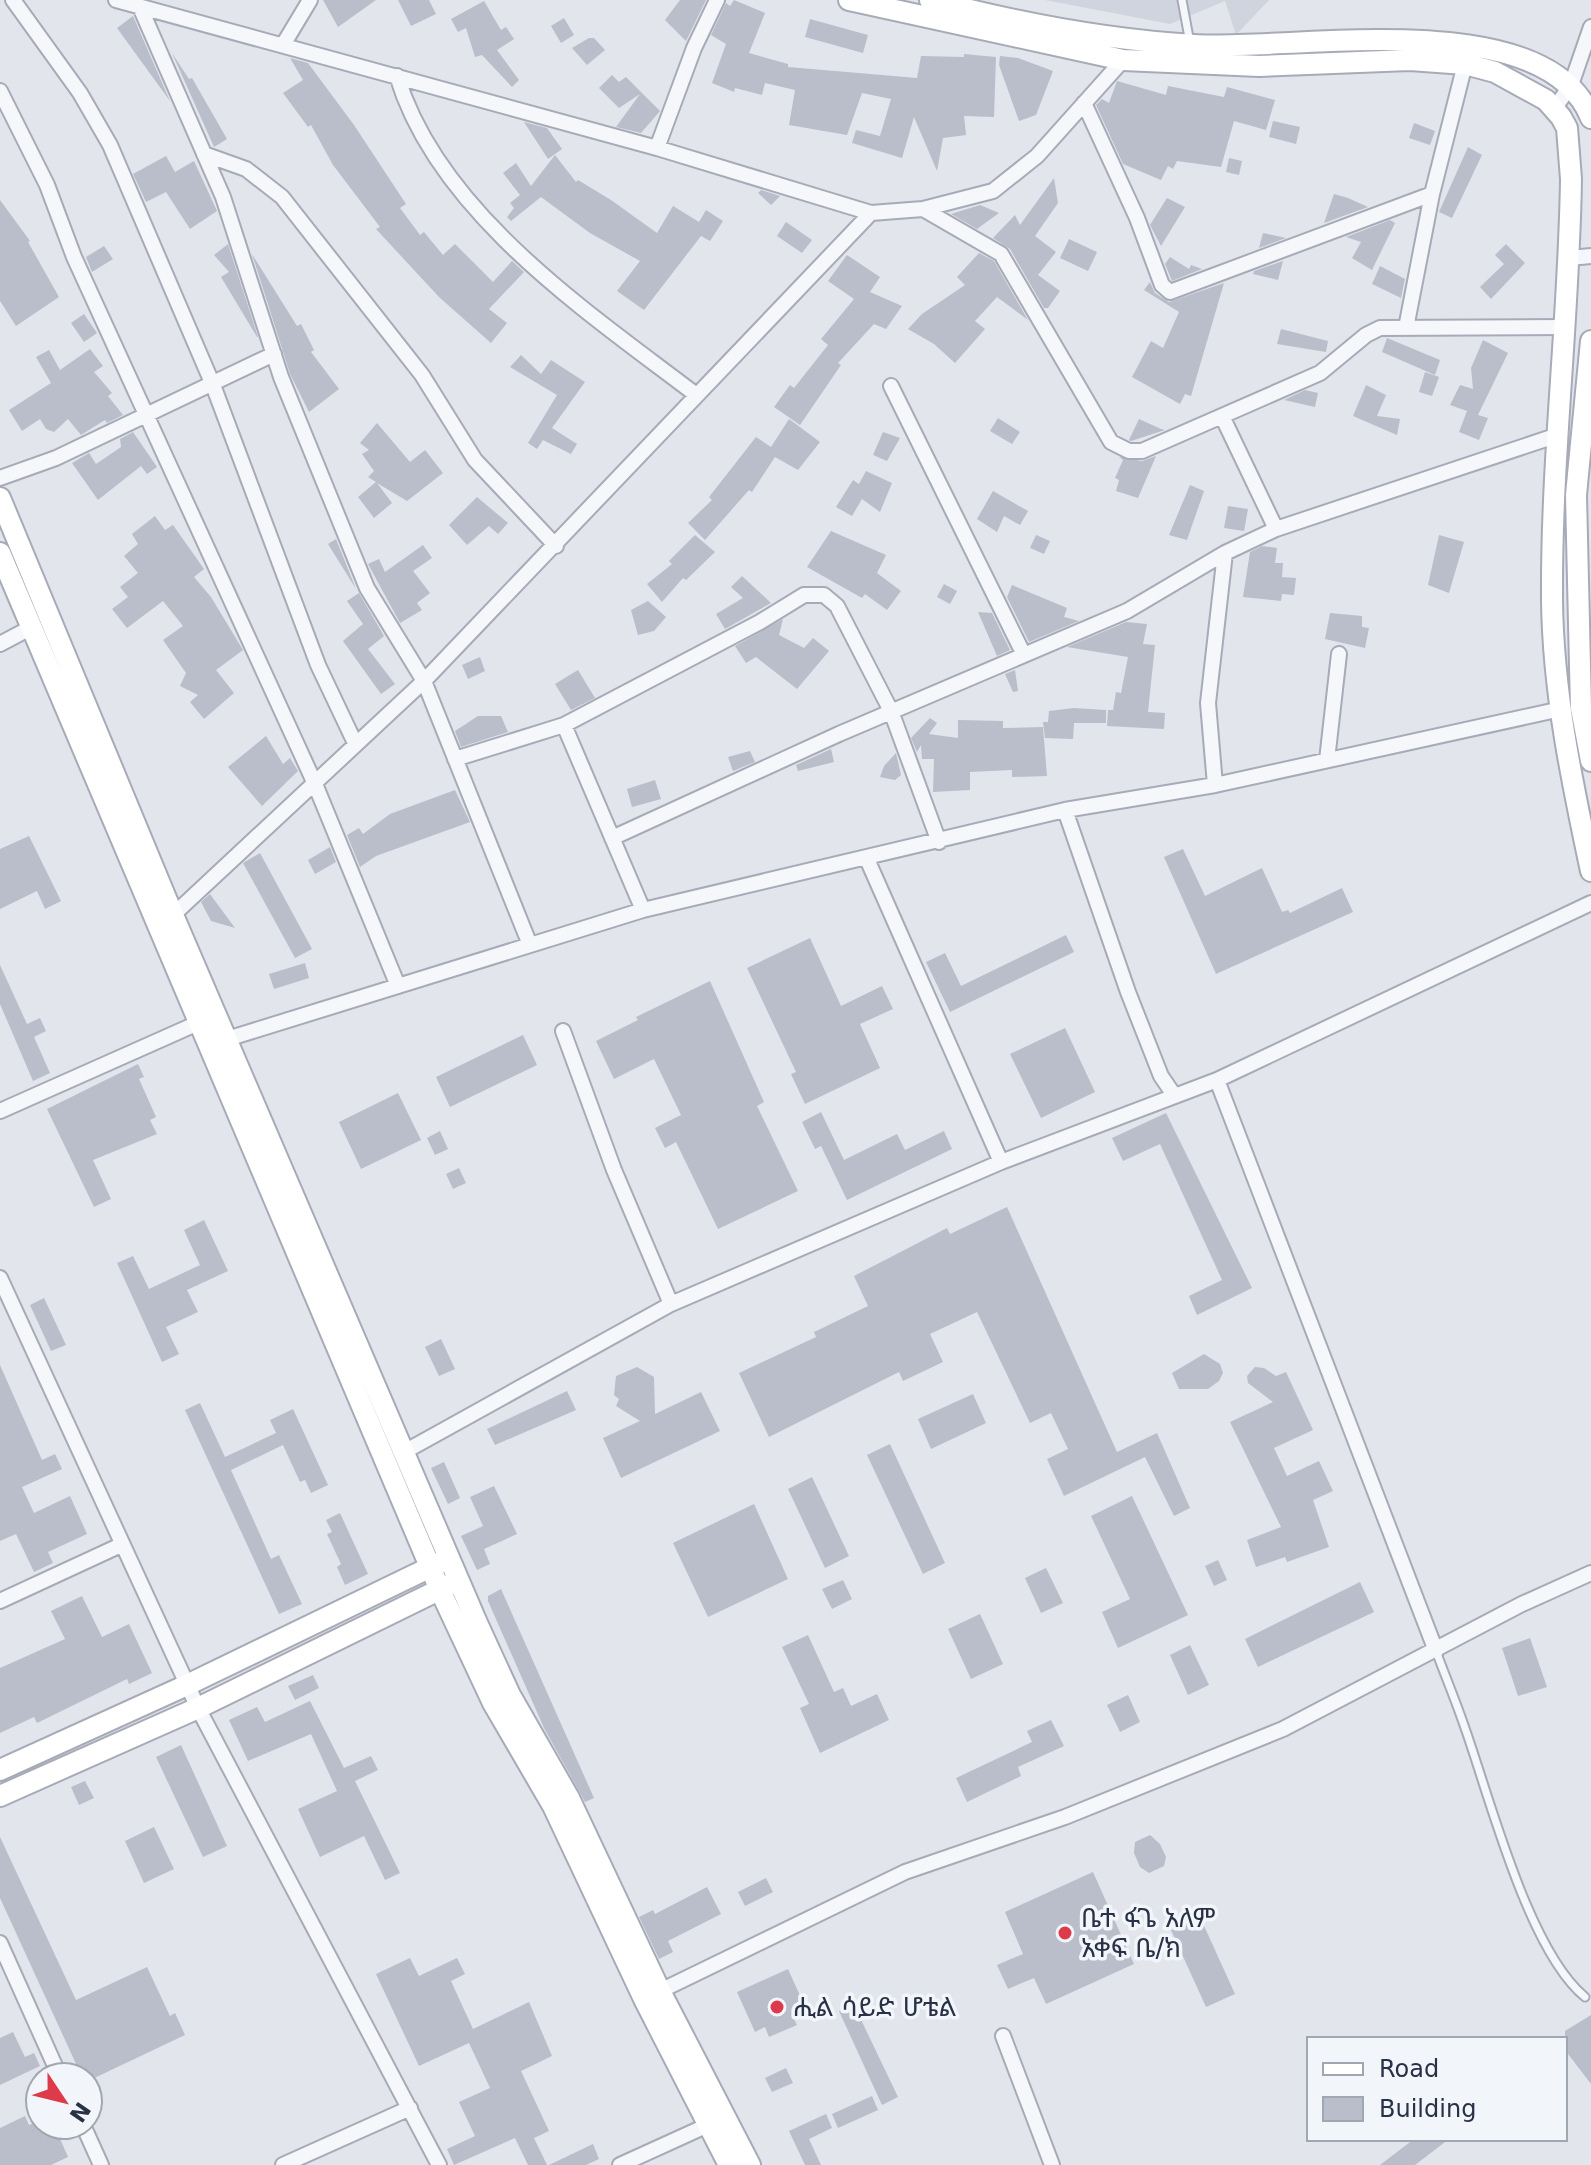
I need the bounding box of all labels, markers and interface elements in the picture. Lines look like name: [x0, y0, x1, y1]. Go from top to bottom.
place label: ቤተ ፋጌ አለም አቀፍ ቤ/ክ: [1081, 1903, 1216, 1963]
marker: ቤተ ፋጌ አለም አቀፍ ቤ/ክ: [1056, 1924, 1074, 1942]
place label: ሒል ሳይድ ሆቴል: [793, 1992, 956, 2022]
marker: ሒል ሳይድ ሆቴል: [768, 1998, 786, 2016]
legend: [1307, 2037, 1567, 2141]
text: Road: [1379, 2055, 1439, 2083]
north arrow: [24, 2061, 104, 2141]
text: Building: [1379, 2095, 1476, 2123]
text: N: [64, 2097, 95, 2127]

